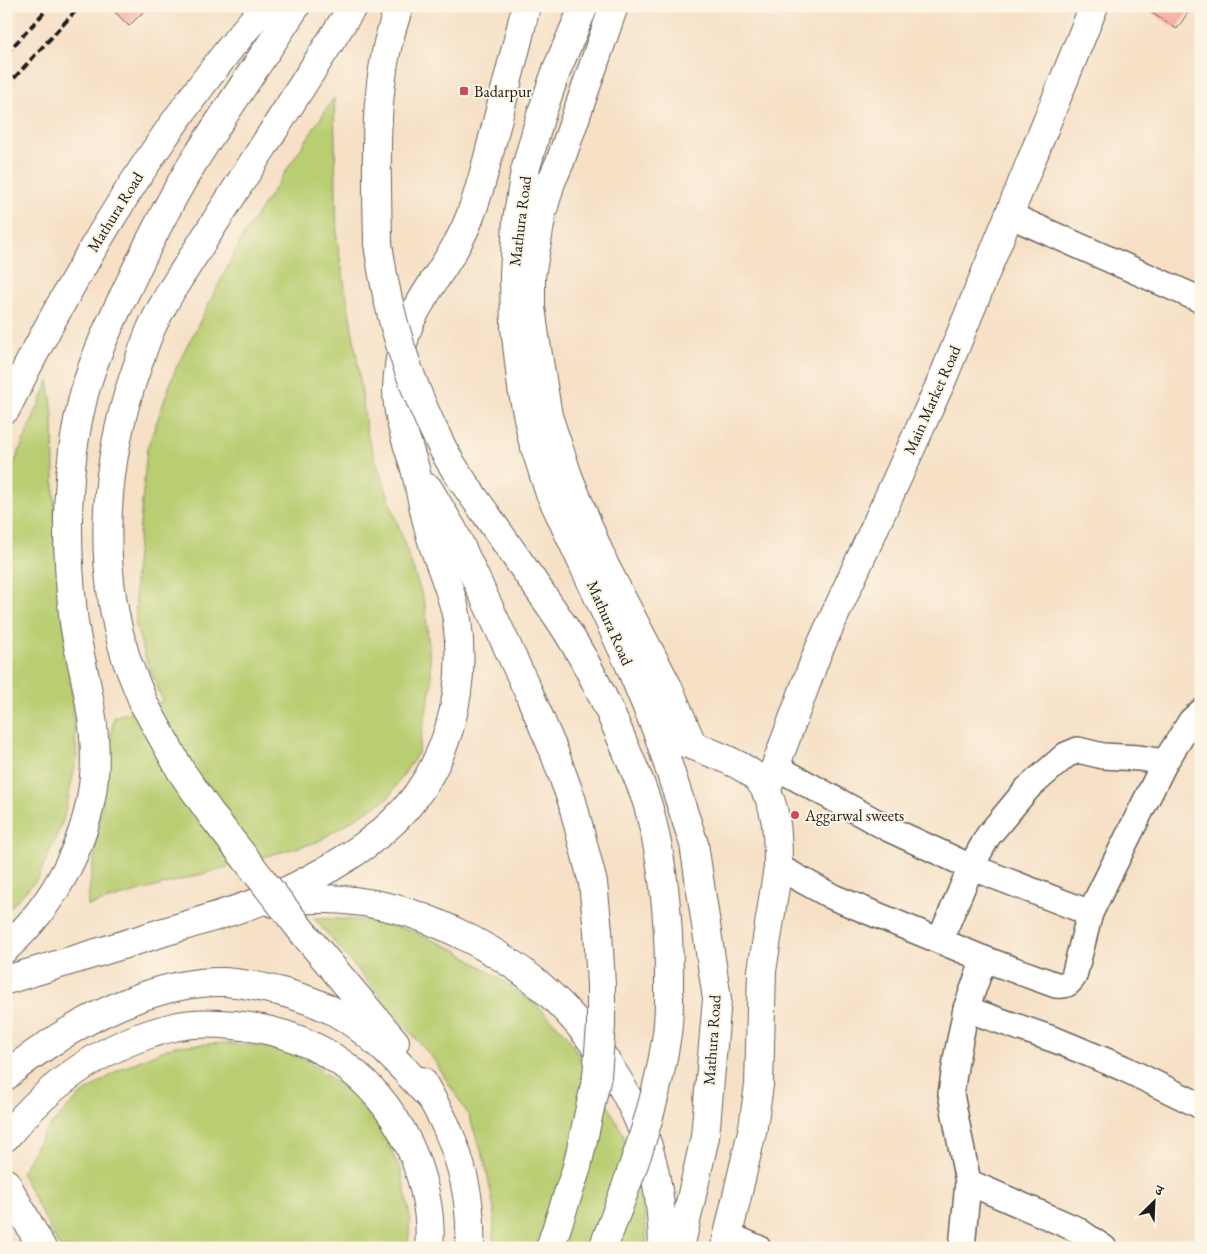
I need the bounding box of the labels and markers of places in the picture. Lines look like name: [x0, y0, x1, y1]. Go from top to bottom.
place label: Badarpur: [474, 81, 532, 102]
marker: Badarpur: [458, 85, 470, 97]
place label: Aggarwal sweets: [804, 805, 904, 826]
marker: Aggarwal sweets: [789, 809, 801, 821]

